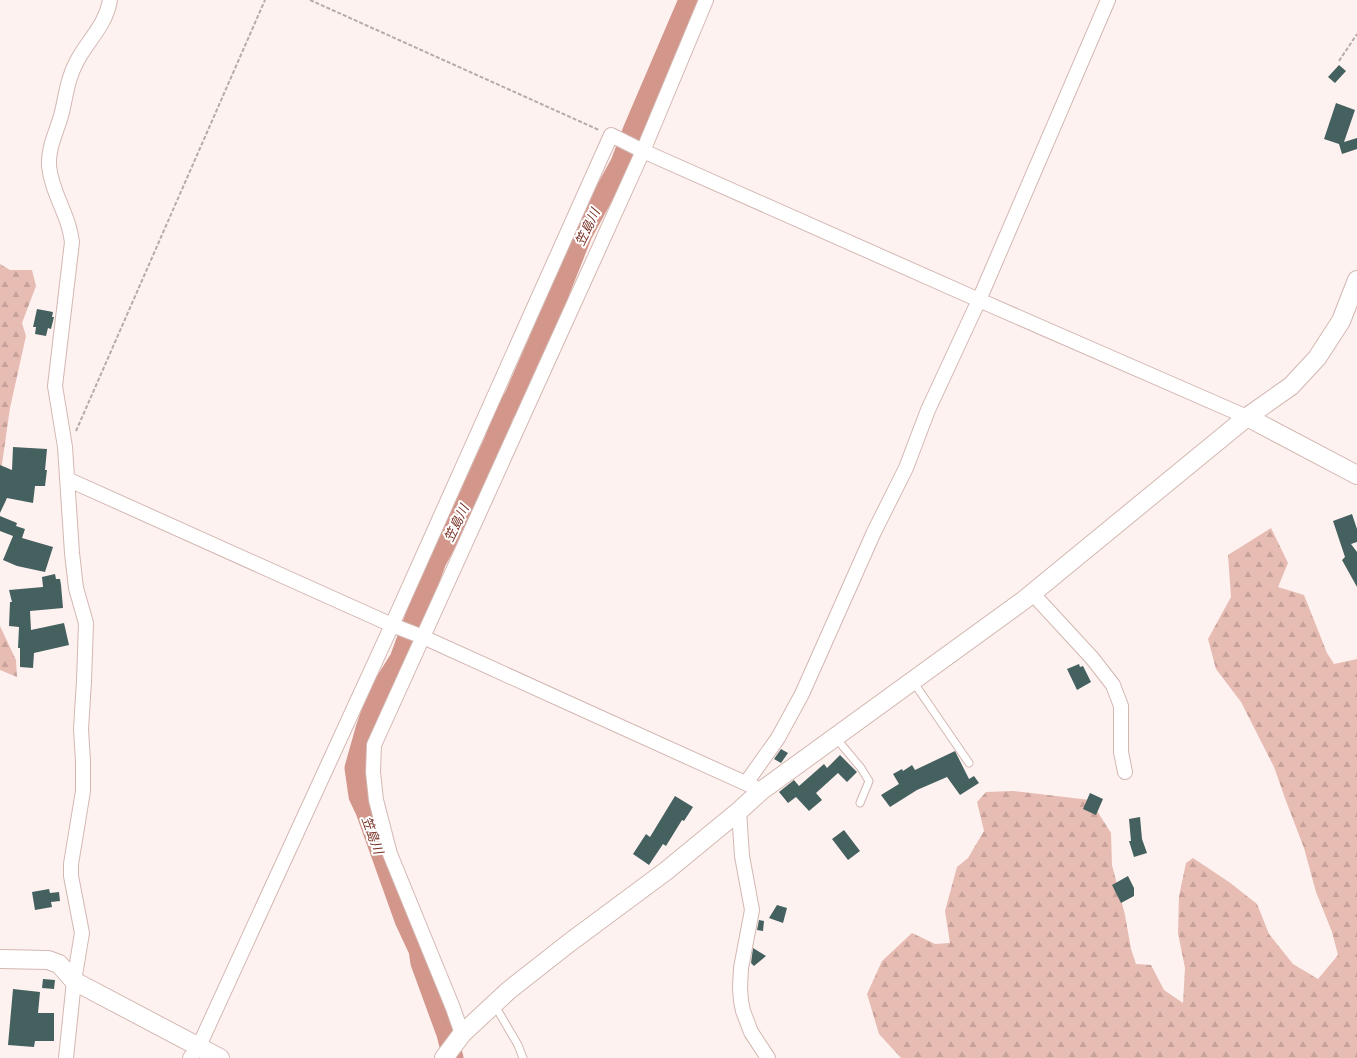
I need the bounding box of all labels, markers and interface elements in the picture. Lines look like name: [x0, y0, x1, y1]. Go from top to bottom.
water label: 笠島川: [572, 205, 604, 248]
water label: 笠島川: [441, 501, 473, 544]
water label: 笠島川: [359, 814, 387, 858]

